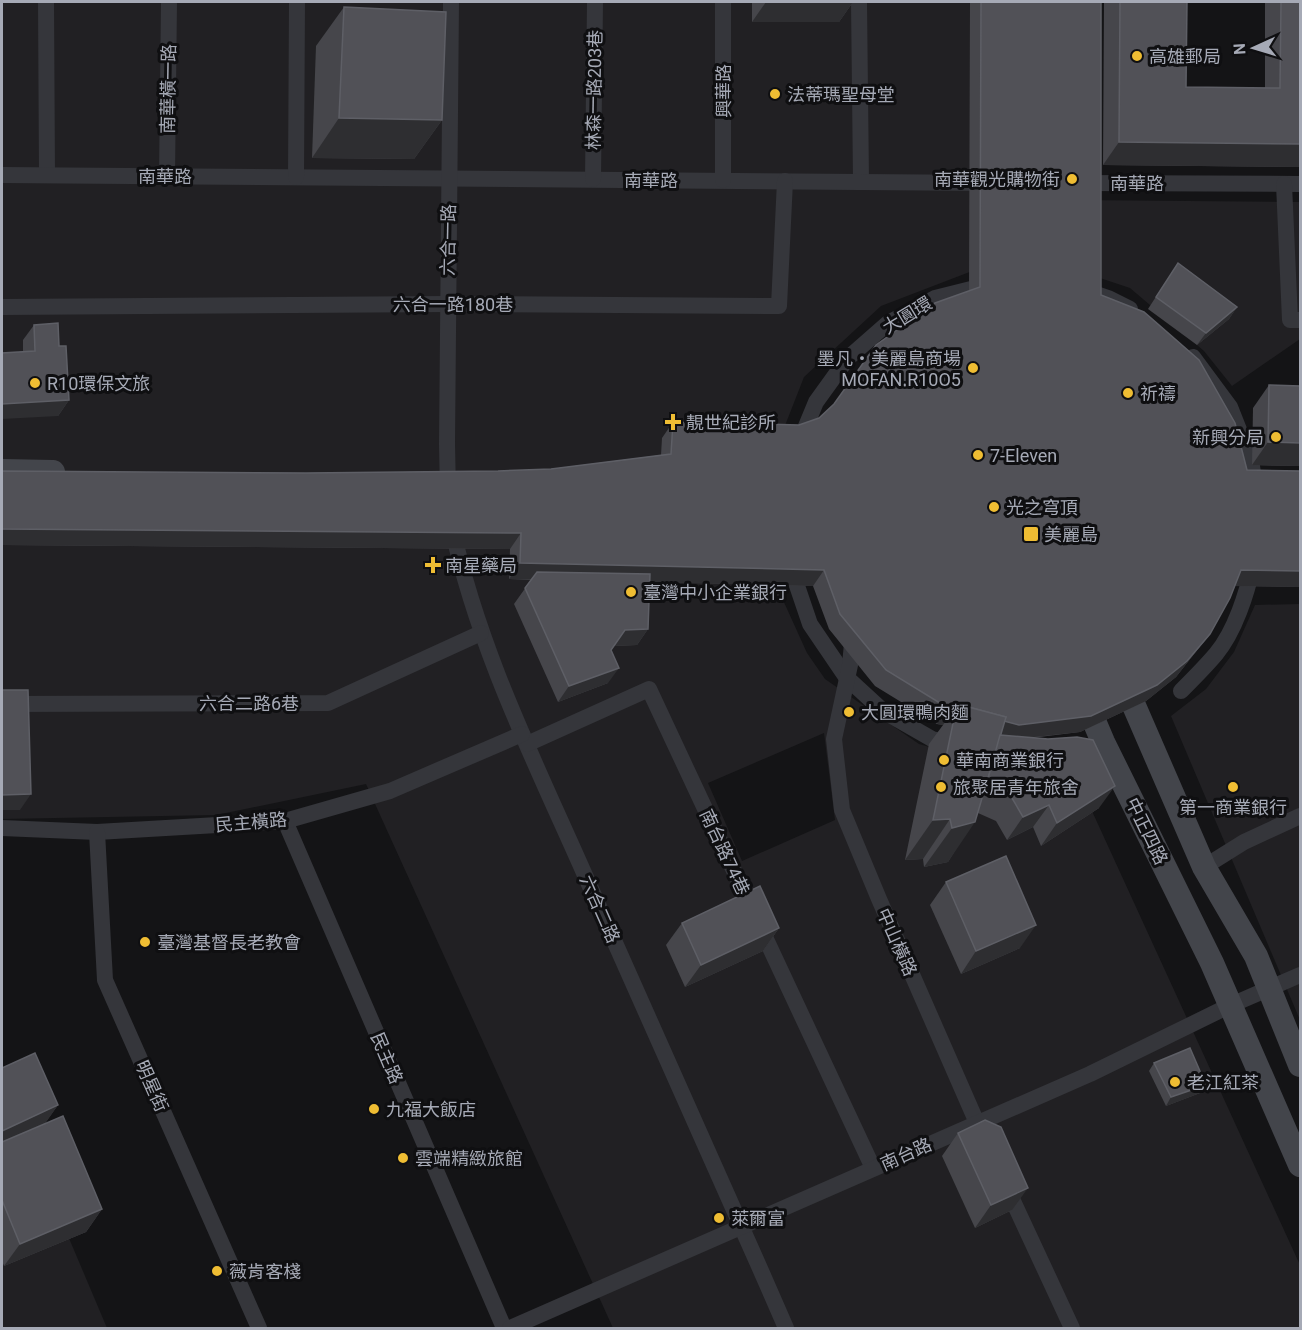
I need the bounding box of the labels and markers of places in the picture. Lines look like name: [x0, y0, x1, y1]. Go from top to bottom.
place label: 高雄郵局: [1149, 46, 1221, 67]
marker: 高雄郵局: [1130, 49, 1144, 63]
place label: 法蒂瑪聖母堂: [787, 84, 895, 105]
marker: 法蒂瑪聖母堂: [768, 87, 782, 101]
place label: 南華觀光購物街: [934, 169, 1060, 190]
marker: 南華觀光購物街: [1065, 172, 1079, 186]
place label: 墨凡・美麗島商場 MOFAN.R10O5: [817, 348, 961, 390]
marker: 墨凡・美麗島商場 MOFAN.R10O5: [966, 361, 980, 375]
place label: R10環保文旅: [47, 373, 150, 394]
marker: R10環保文旅: [28, 376, 42, 390]
place label: 祈禱: [1140, 383, 1176, 404]
marker: 祈禱: [1121, 386, 1135, 400]
place label: 靚世紀診所: [686, 412, 776, 433]
marker: 靚世紀診所: [664, 413, 682, 431]
place label: 新興分局: [1192, 427, 1264, 448]
marker: 新興分局: [1269, 430, 1283, 444]
place label: 7-Eleven: [990, 445, 1057, 466]
marker: 7-Eleven: [971, 448, 985, 462]
place label: 光之穹頂: [1006, 497, 1078, 518]
marker: 光之穹頂: [987, 500, 1001, 514]
place label: 美麗島: [1044, 524, 1098, 545]
marker: 美麗島: [1022, 525, 1040, 543]
place label: 南星藥局: [445, 555, 517, 576]
marker: 南星藥局: [426, 558, 440, 572]
place label: 臺灣中小企業銀行: [643, 582, 787, 603]
marker: 臺灣中小企業銀行: [624, 585, 638, 599]
place label: 大圓環鴨肉麵: [861, 702, 969, 723]
marker: 大圓環鴨肉麵: [842, 705, 856, 719]
place label: 華南商業銀行: [956, 750, 1064, 771]
marker: 華南商業銀行: [937, 753, 951, 767]
place label: 旅聚居青年旅舍: [953, 777, 1079, 798]
marker: 旅聚居青年旅舍: [934, 780, 948, 794]
marker: 第一商業銀行: [1226, 780, 1240, 794]
place label: 第一商業銀行: [1179, 797, 1287, 818]
place label: 臺灣基督長老教會: [157, 932, 301, 953]
marker: 臺灣基督長老教會: [138, 935, 152, 949]
place label: 老江紅茶: [1187, 1072, 1259, 1093]
marker: 老江紅茶: [1168, 1075, 1182, 1089]
place label: 九福大飯店: [386, 1099, 476, 1120]
marker: 九福大飯店: [367, 1102, 381, 1116]
place label: 雲端精緻旅館: [415, 1148, 523, 1169]
marker: 雲端精緻旅館: [396, 1151, 410, 1165]
place label: 萊爾富: [731, 1208, 785, 1229]
marker: 萊爾富: [712, 1211, 726, 1225]
place label: 薇肯客棧: [229, 1261, 301, 1282]
marker: 薇肯客棧: [210, 1264, 224, 1278]

